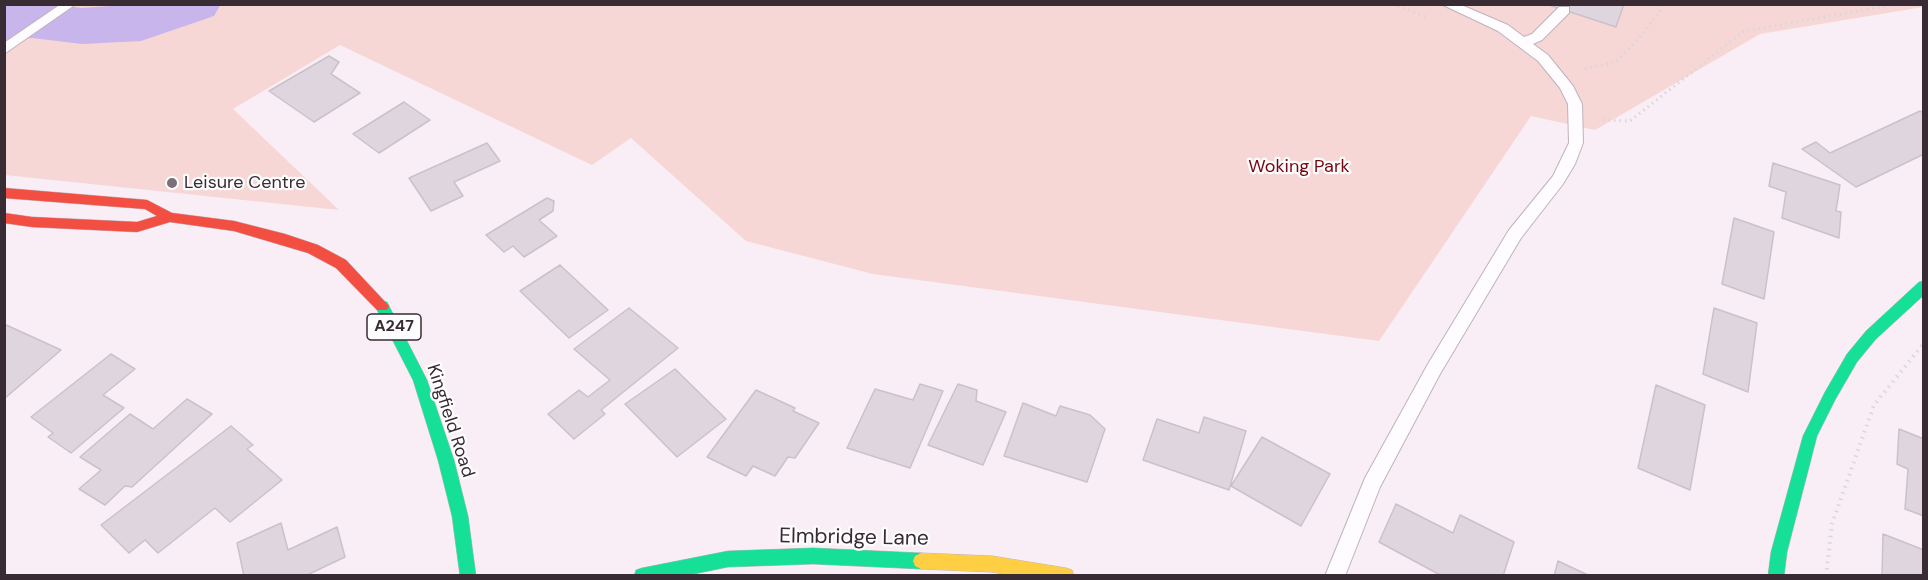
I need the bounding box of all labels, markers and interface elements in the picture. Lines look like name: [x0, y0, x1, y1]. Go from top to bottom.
park label: Woking Park: [1248, 156, 1350, 178]
place label: Leisure Centre: [184, 172, 305, 194]
marker: Leisure Centre: [165, 176, 179, 190]
road number: A247: [367, 314, 421, 340]
street label: Kingfield Road: [422, 362, 478, 480]
street label: Elmbridge Lane: [779, 524, 929, 552]

